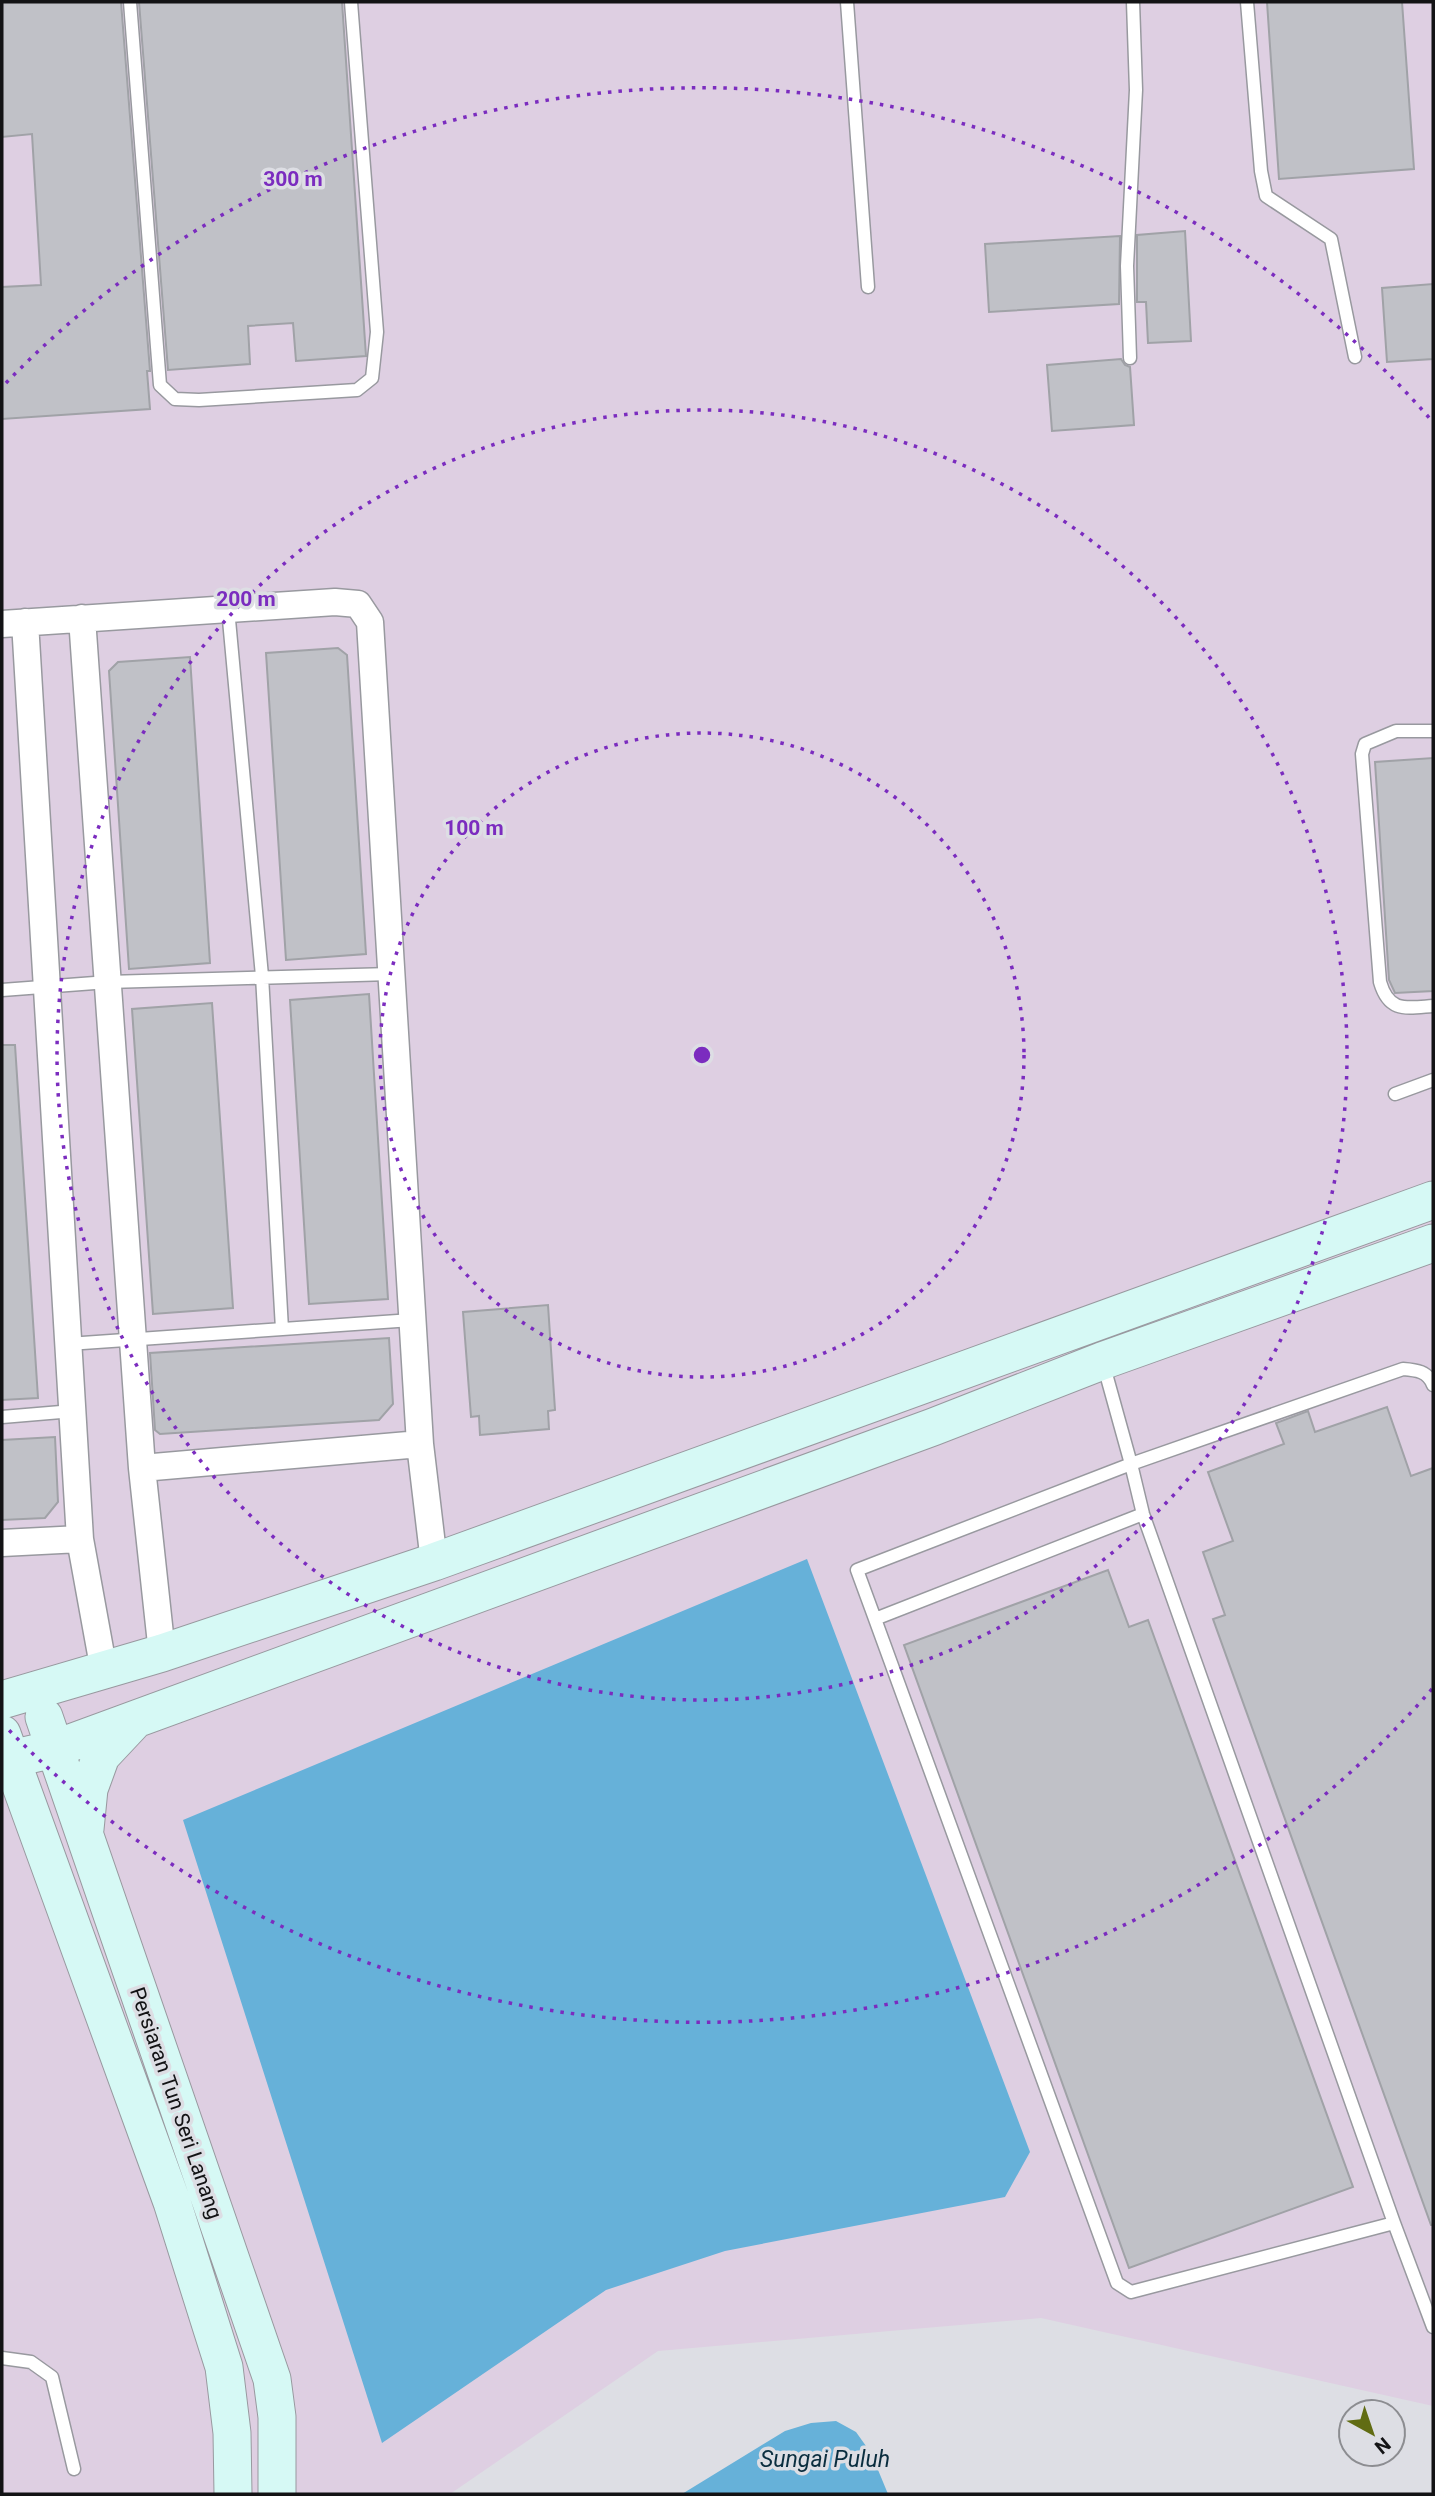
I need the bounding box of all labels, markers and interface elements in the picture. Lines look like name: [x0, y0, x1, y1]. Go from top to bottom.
text: 300 m: [263, 167, 323, 191]
text: 200 m: [216, 587, 276, 611]
text: 100 m: [444, 816, 504, 840]
centre of rings: [690, 1043, 714, 1067]
street label: Persiaran Tun Seri Lanang: [125, 1984, 227, 2222]
north arrow: [1337, 2398, 1407, 2468]
text: N: [1370, 2433, 1395, 2459]
water label: Sungai Puluh: [760, 2446, 890, 2473]

